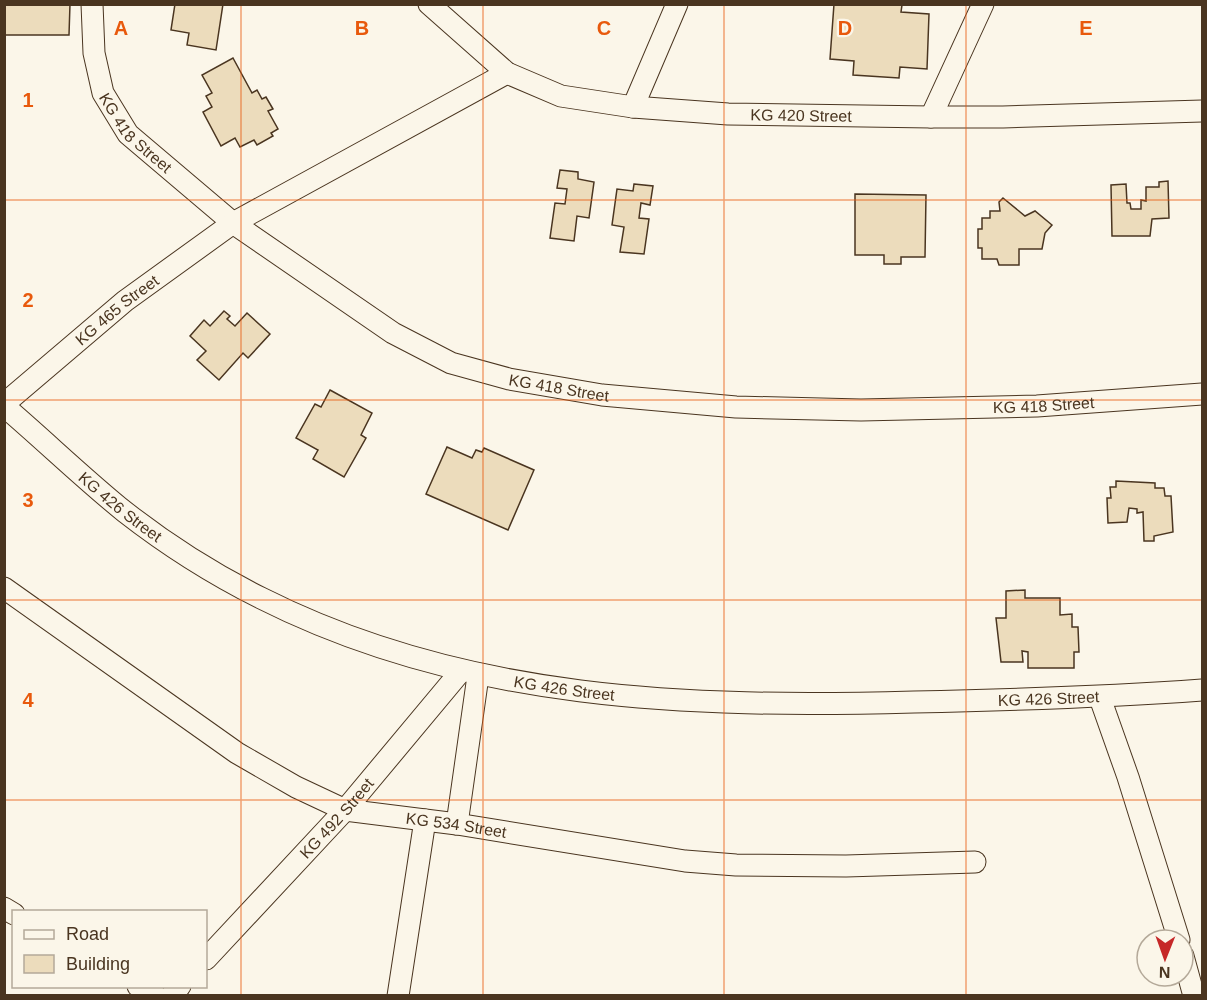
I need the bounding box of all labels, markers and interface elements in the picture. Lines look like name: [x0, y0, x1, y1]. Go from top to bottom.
text: A: [114, 17, 128, 39]
text: B: [355, 17, 369, 39]
text: C: [597, 17, 611, 39]
text: D: [838, 17, 852, 39]
text: E: [1079, 17, 1093, 39]
text: 1: [22, 89, 34, 111]
street label: KG 418 Street: [96, 90, 175, 177]
street label: KG 420 Street: [750, 106, 852, 125]
street label: KG 465 Street: [72, 271, 162, 348]
text: 2: [22, 289, 34, 311]
street label: KG 418 Street: [507, 371, 610, 405]
street label: KG 418 Street: [993, 394, 1095, 416]
street label: KG 426 Street: [75, 469, 165, 546]
text: 3: [22, 489, 34, 511]
street label: KG 426 Street: [513, 673, 616, 704]
street label: KG 426 Street: [998, 688, 1100, 709]
text: 4: [22, 689, 34, 711]
street label: KG 492 Street: [297, 775, 377, 862]
street label: KG 534 Street: [405, 810, 508, 841]
legend: [12, 910, 207, 988]
text: Road: [66, 924, 109, 944]
north arrow: [1135, 928, 1195, 988]
text: Building: [66, 954, 130, 974]
text: N: [1159, 964, 1171, 981]

